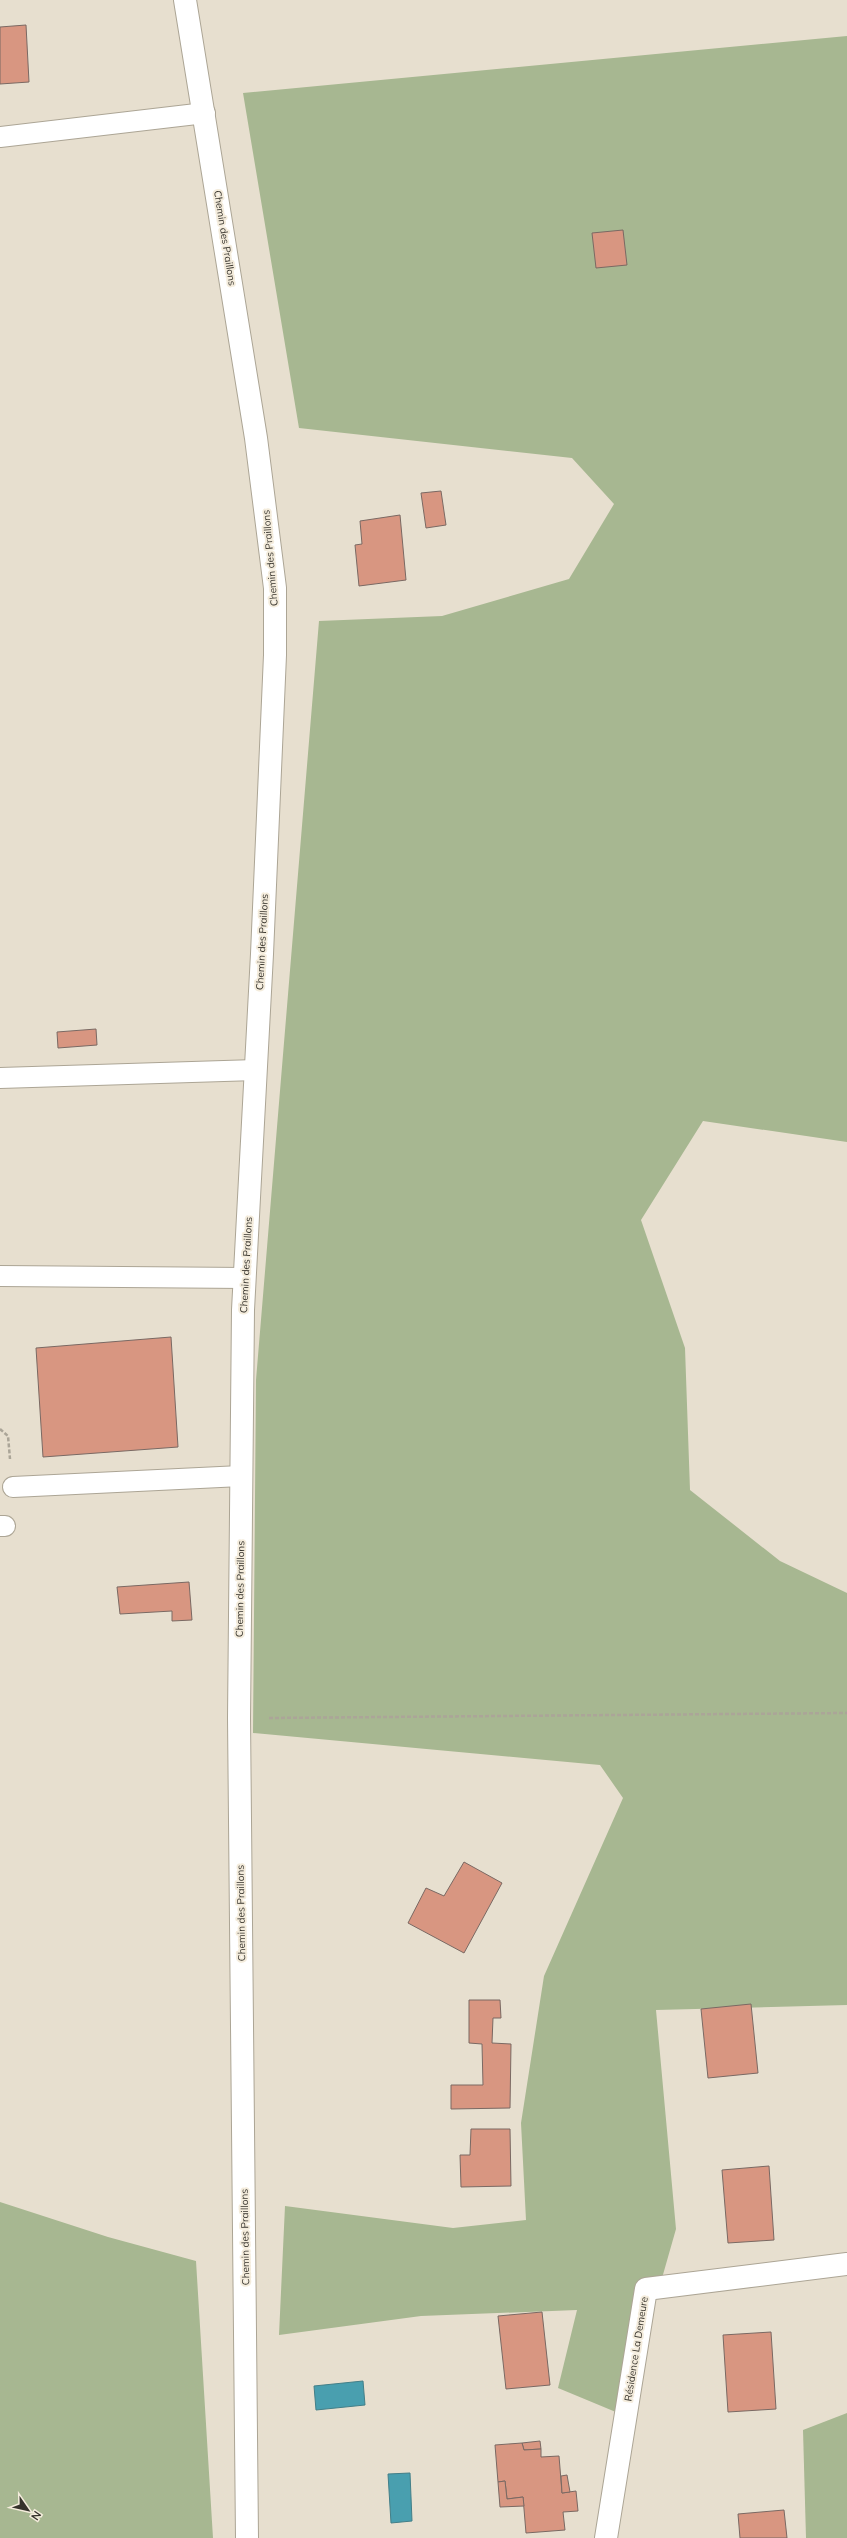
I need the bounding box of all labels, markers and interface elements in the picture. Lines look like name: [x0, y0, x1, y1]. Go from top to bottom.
street label: Chemin des Praillons: [211, 189, 239, 287]
street label: Chemin des Praillons: [259, 509, 281, 607]
street label: Chemin des Praillons: [253, 893, 271, 991]
street label: Chemin des Praillons: [237, 1216, 255, 1314]
street label: Chemin des Praillons: [233, 1541, 247, 1637]
street label: Chemin des Praillons: [234, 1865, 248, 1961]
street label: Chemin des Praillons: [238, 2189, 252, 2285]
street label: Résidence La Demeure: [621, 2296, 651, 2402]
north arrow: [8, 2490, 48, 2530]
text: N: [28, 2508, 44, 2523]

